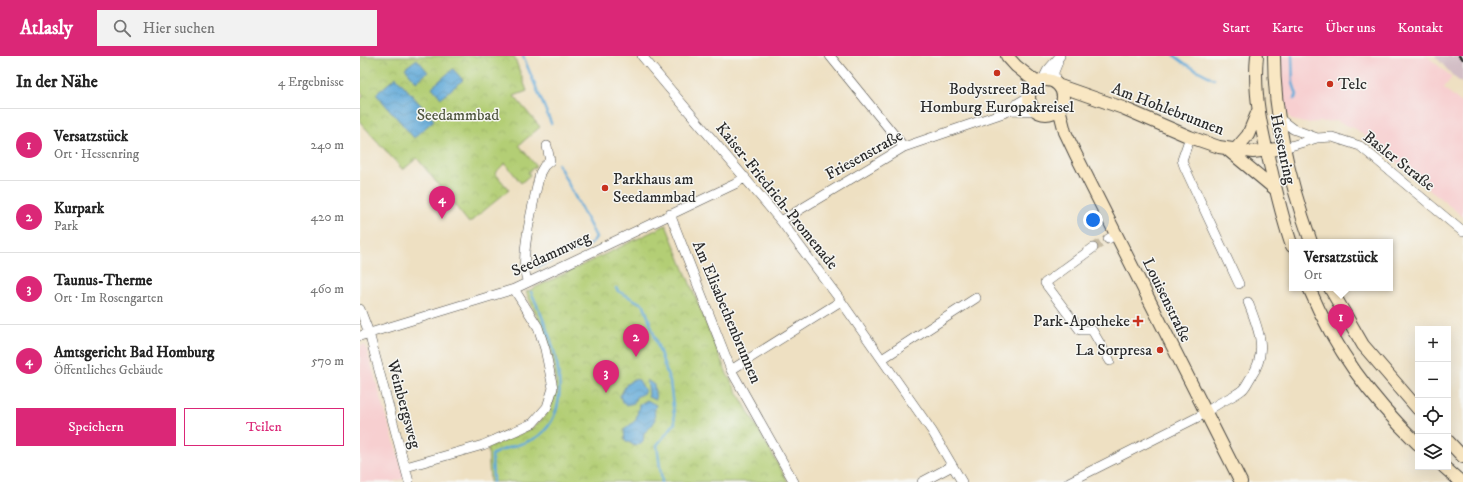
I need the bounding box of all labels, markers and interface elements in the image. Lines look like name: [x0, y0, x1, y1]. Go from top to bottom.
search box: [97, 10, 377, 46]
text: Atlasly: [20, 17, 73, 40]
icon: search: [111, 17, 133, 39]
text: Hier suchen: [143, 19, 215, 38]
text: Start: [1223, 19, 1250, 37]
text: Karte: [1272, 19, 1303, 37]
text: Über uns: [1325, 19, 1375, 37]
text: Kontakt: [1397, 19, 1443, 37]
marker: Bodystreet Bad Homburg Europakreisel: [992, 68, 1002, 78]
text: In der Nähe: [16, 71, 98, 93]
text: 4 Ergebnisse: [278, 74, 344, 90]
place label: Telc: [1338, 74, 1367, 94]
street label: Am Hohlebrunnen: [1109, 78, 1228, 140]
place label: Bodystreet Bad Homburg Europakreisel: [920, 79, 1074, 117]
marker: Telc: [1325, 79, 1335, 89]
park label: Seedammbad: [417, 105, 499, 125]
street label: Hessenring: [1266, 112, 1300, 186]
street label: Kaiser-Friedrich-Promenade: [711, 118, 843, 274]
street label: Friesenstraße: [822, 125, 907, 184]
text: Versatzstück: [54, 127, 128, 146]
street label: Basler Straße: [1359, 127, 1439, 195]
text: 1: [27, 137, 31, 153]
text: 240 m: [311, 137, 344, 153]
text: Ort · Hessenring: [54, 146, 139, 162]
place label: Parkhaus am Seedammbad: [613, 169, 696, 207]
marker: Parkhaus am Seedammbad: [600, 183, 610, 193]
pin: 4: [429, 186, 455, 219]
text: Kurpark: [54, 199, 104, 218]
text: 2: [26, 209, 32, 225]
text: 420 m: [311, 209, 344, 225]
your location: [1083, 210, 1103, 230]
text: Park: [54, 218, 78, 234]
street label: Seedammweg: [508, 227, 594, 281]
street label: Am Elisabethenbrunnen: [688, 238, 766, 387]
popup: [1289, 239, 1393, 291]
text: Versatzstück: [1304, 248, 1378, 267]
street label: Louisenstraße: [1138, 255, 1196, 346]
text: Ort: [1304, 267, 1322, 283]
text: Taunus-Therme: [54, 271, 152, 290]
text: 3: [27, 281, 31, 297]
text: 460 m: [310, 281, 344, 297]
text: Ort · Im Rosengarten: [54, 290, 163, 306]
pin: 1: [1328, 304, 1354, 337]
place label: Park-Apotheke: [1033, 311, 1130, 331]
marker: Park-Apotheke: [1133, 316, 1143, 326]
pin: 2: [623, 324, 649, 357]
map controls: [1415, 326, 1451, 470]
button: +: [1415, 326, 1451, 362]
place label: La Sorpresa: [1075, 340, 1152, 360]
text: Amtsgericht Bad Homburg: [54, 343, 214, 362]
marker: La Sorpresa: [1155, 345, 1165, 355]
text: 4: [25, 353, 33, 369]
text: 570 m: [311, 353, 344, 369]
street label: Weinbergsweg: [382, 357, 425, 451]
pin: 3: [593, 360, 619, 393]
text: Öffentliches Gebäude: [54, 362, 163, 378]
button: −: [1415, 362, 1451, 398]
button: locate: [1415, 398, 1451, 434]
button: Speichern: [16, 408, 176, 446]
button: Teilen: [184, 408, 344, 446]
button: layers: [1415, 434, 1451, 470]

